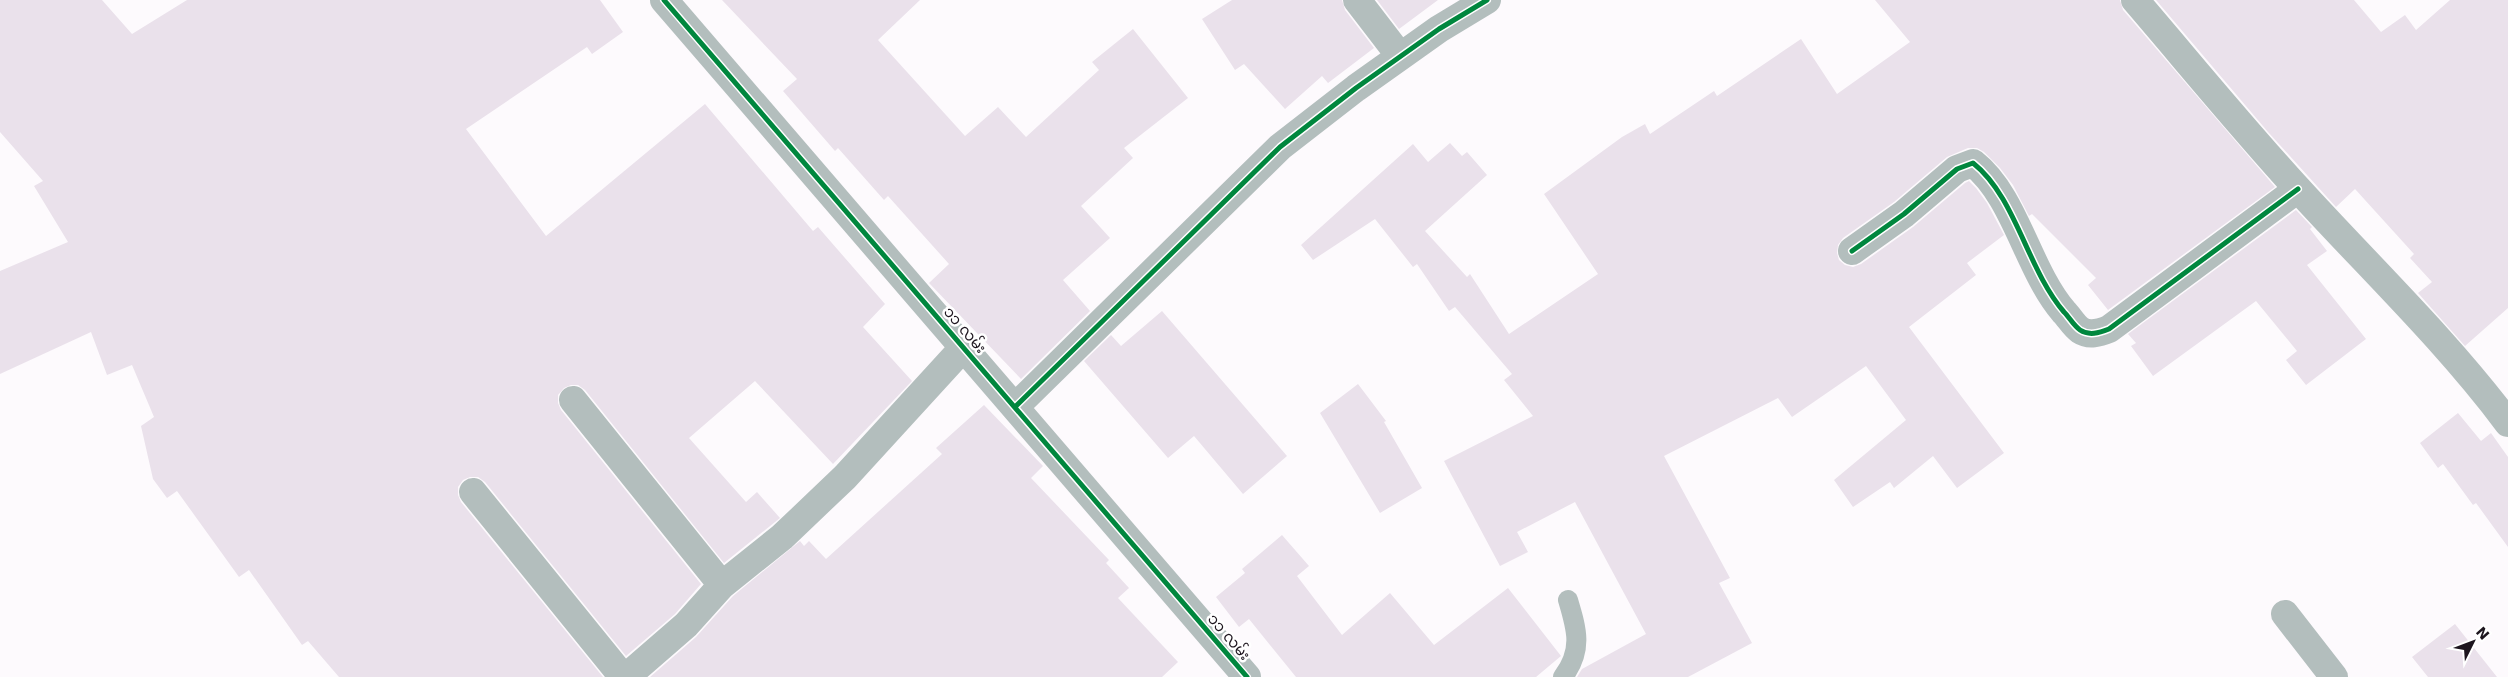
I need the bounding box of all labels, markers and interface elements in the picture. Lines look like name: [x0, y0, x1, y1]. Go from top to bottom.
street label: ၁၁ လမ်း: [940, 302, 991, 357]
street label: ၁၁ လမ်း: [1204, 609, 1255, 664]
north arrow: [2448, 617, 2498, 667]
text: N: [2473, 624, 2493, 643]

